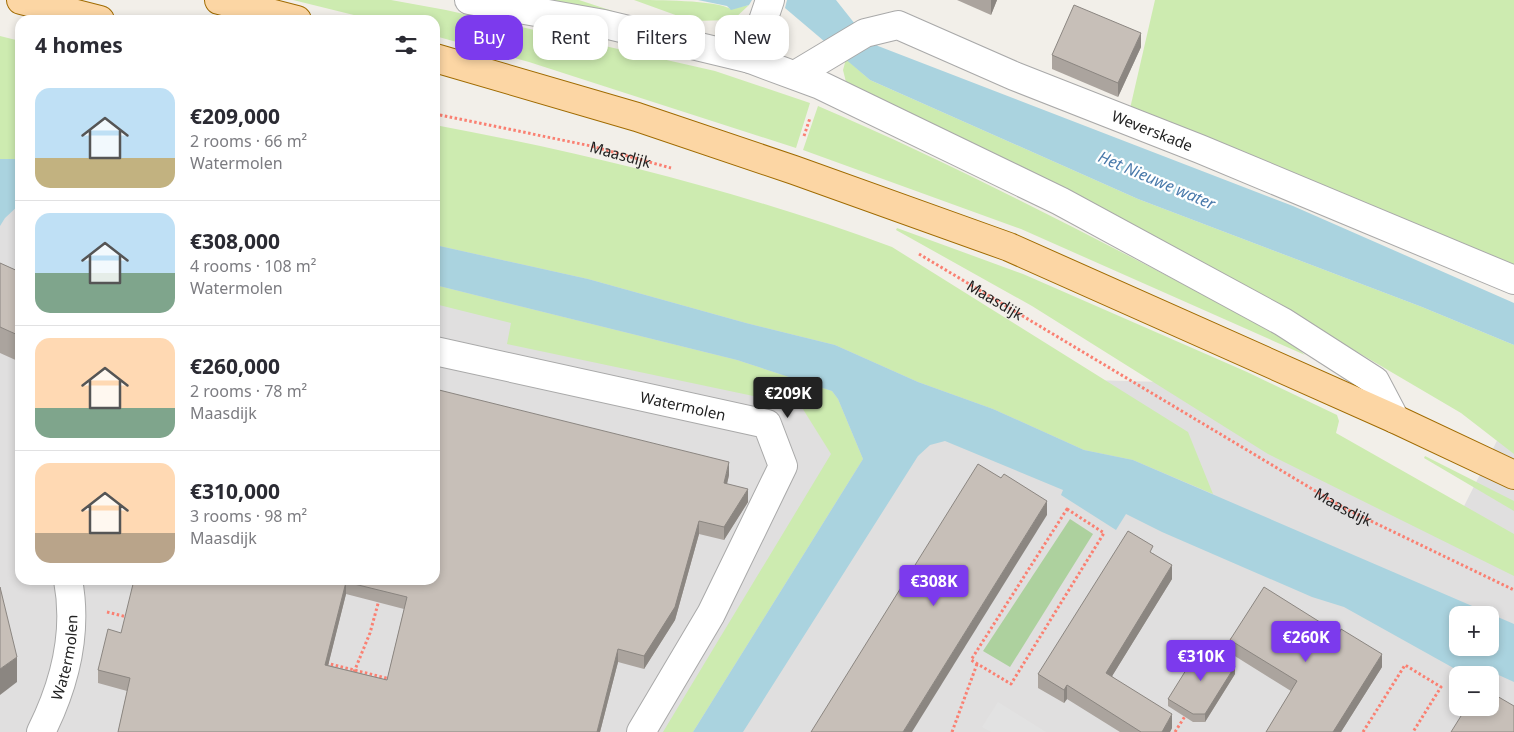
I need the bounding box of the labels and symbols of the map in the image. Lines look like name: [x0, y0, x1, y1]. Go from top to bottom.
street label: Weverskade: [1109, 105, 1196, 155]
street label: Maasdijk: [588, 136, 654, 172]
water label: Het Nieuwe water: [1095, 145, 1219, 215]
street label: Maasdijk: [963, 275, 1027, 324]
pin: €209K: [753, 376, 823, 419]
street label: Watermolen: [638, 386, 728, 425]
street label: Maasdijk: [1311, 483, 1376, 530]
pin: €308K: [899, 564, 969, 607]
street label: Watermolen: [46, 614, 81, 703]
pin: €260K: [1271, 620, 1341, 663]
pin: €310K: [1166, 640, 1236, 682]

